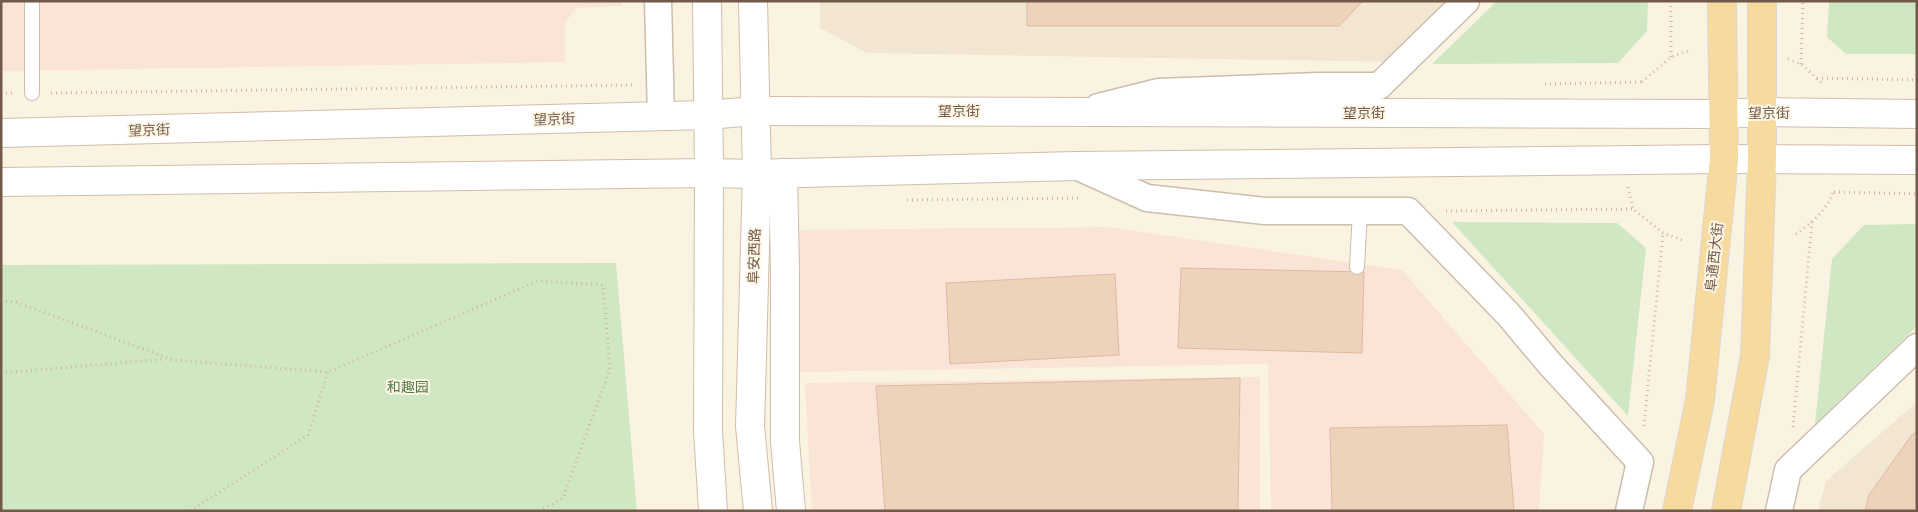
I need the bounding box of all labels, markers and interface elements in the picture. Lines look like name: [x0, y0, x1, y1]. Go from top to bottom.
street label: 望京街: [938, 102, 980, 120]
street label: 望京街: [1343, 104, 1385, 122]
street label: 望京街: [1748, 104, 1790, 122]
street label: 望京街: [533, 109, 575, 129]
street label: 望京街: [128, 120, 170, 140]
street label: 阜通西大街: [1701, 221, 1727, 293]
street label: 阜安西路: [744, 228, 764, 284]
park label: 和趣园: [387, 378, 429, 396]

